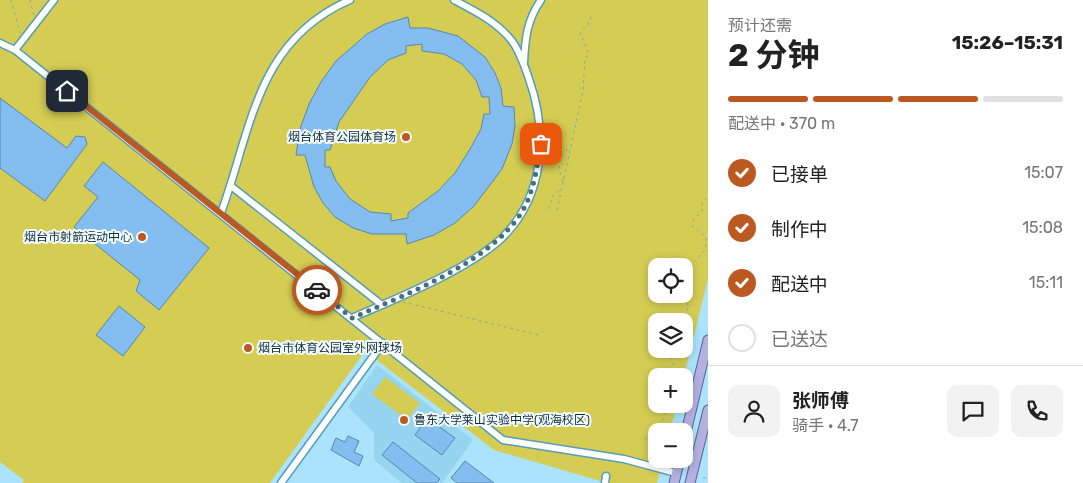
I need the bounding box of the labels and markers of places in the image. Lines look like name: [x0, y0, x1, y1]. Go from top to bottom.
pin: [46, 70, 88, 112]
pin: [520, 123, 562, 165]
place label: 烟台体育公园体育场: [288, 130, 396, 144]
marker: 烟台体育公园体育场: [400, 131, 412, 143]
place label: 烟台市射箭运动中心: [24, 230, 132, 244]
marker: 烟台市射箭运动中心: [136, 231, 148, 243]
place label: 烟台市体育公园室外网球场: [258, 341, 402, 355]
marker: 烟台市体育公园室外网球场: [242, 342, 254, 354]
place label: 鲁东大学莱山实验中学(观海校区): [414, 413, 590, 427]
marker: 鲁东大学莱山实验中学(观海校区): [398, 414, 410, 426]

